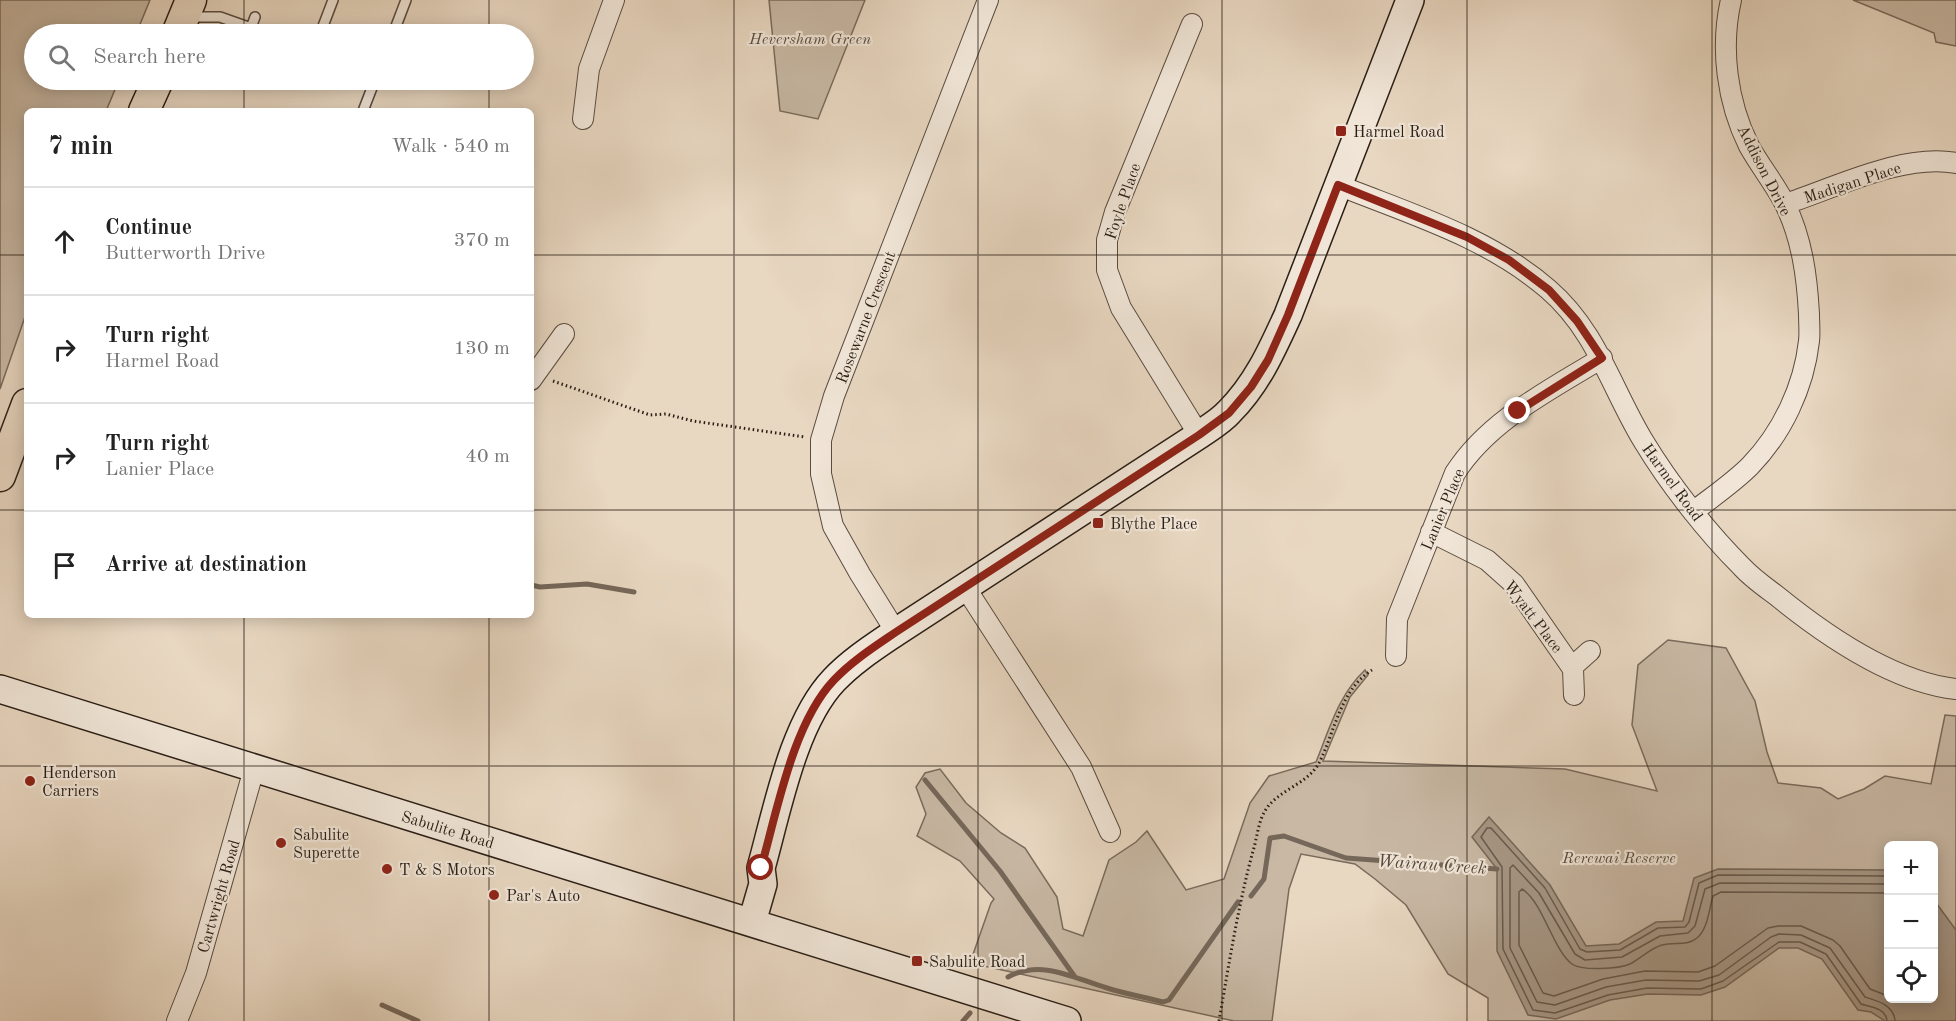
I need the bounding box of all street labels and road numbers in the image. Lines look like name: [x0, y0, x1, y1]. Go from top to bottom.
street label: Addison Drive: [1733, 123, 1793, 219]
street label: Foyle Place: [1103, 161, 1144, 242]
street label: Madigan Place: [1802, 161, 1903, 207]
street label: Rosewarne Crescent: [834, 249, 900, 386]
street label: Harmel Road: [1638, 441, 1705, 525]
street label: Lanier Place: [1419, 466, 1468, 553]
street label: Wyatt Place: [1500, 578, 1565, 656]
street label: Sabulite Road: [399, 809, 496, 853]
street label: Cartwright Road: [196, 838, 244, 955]

